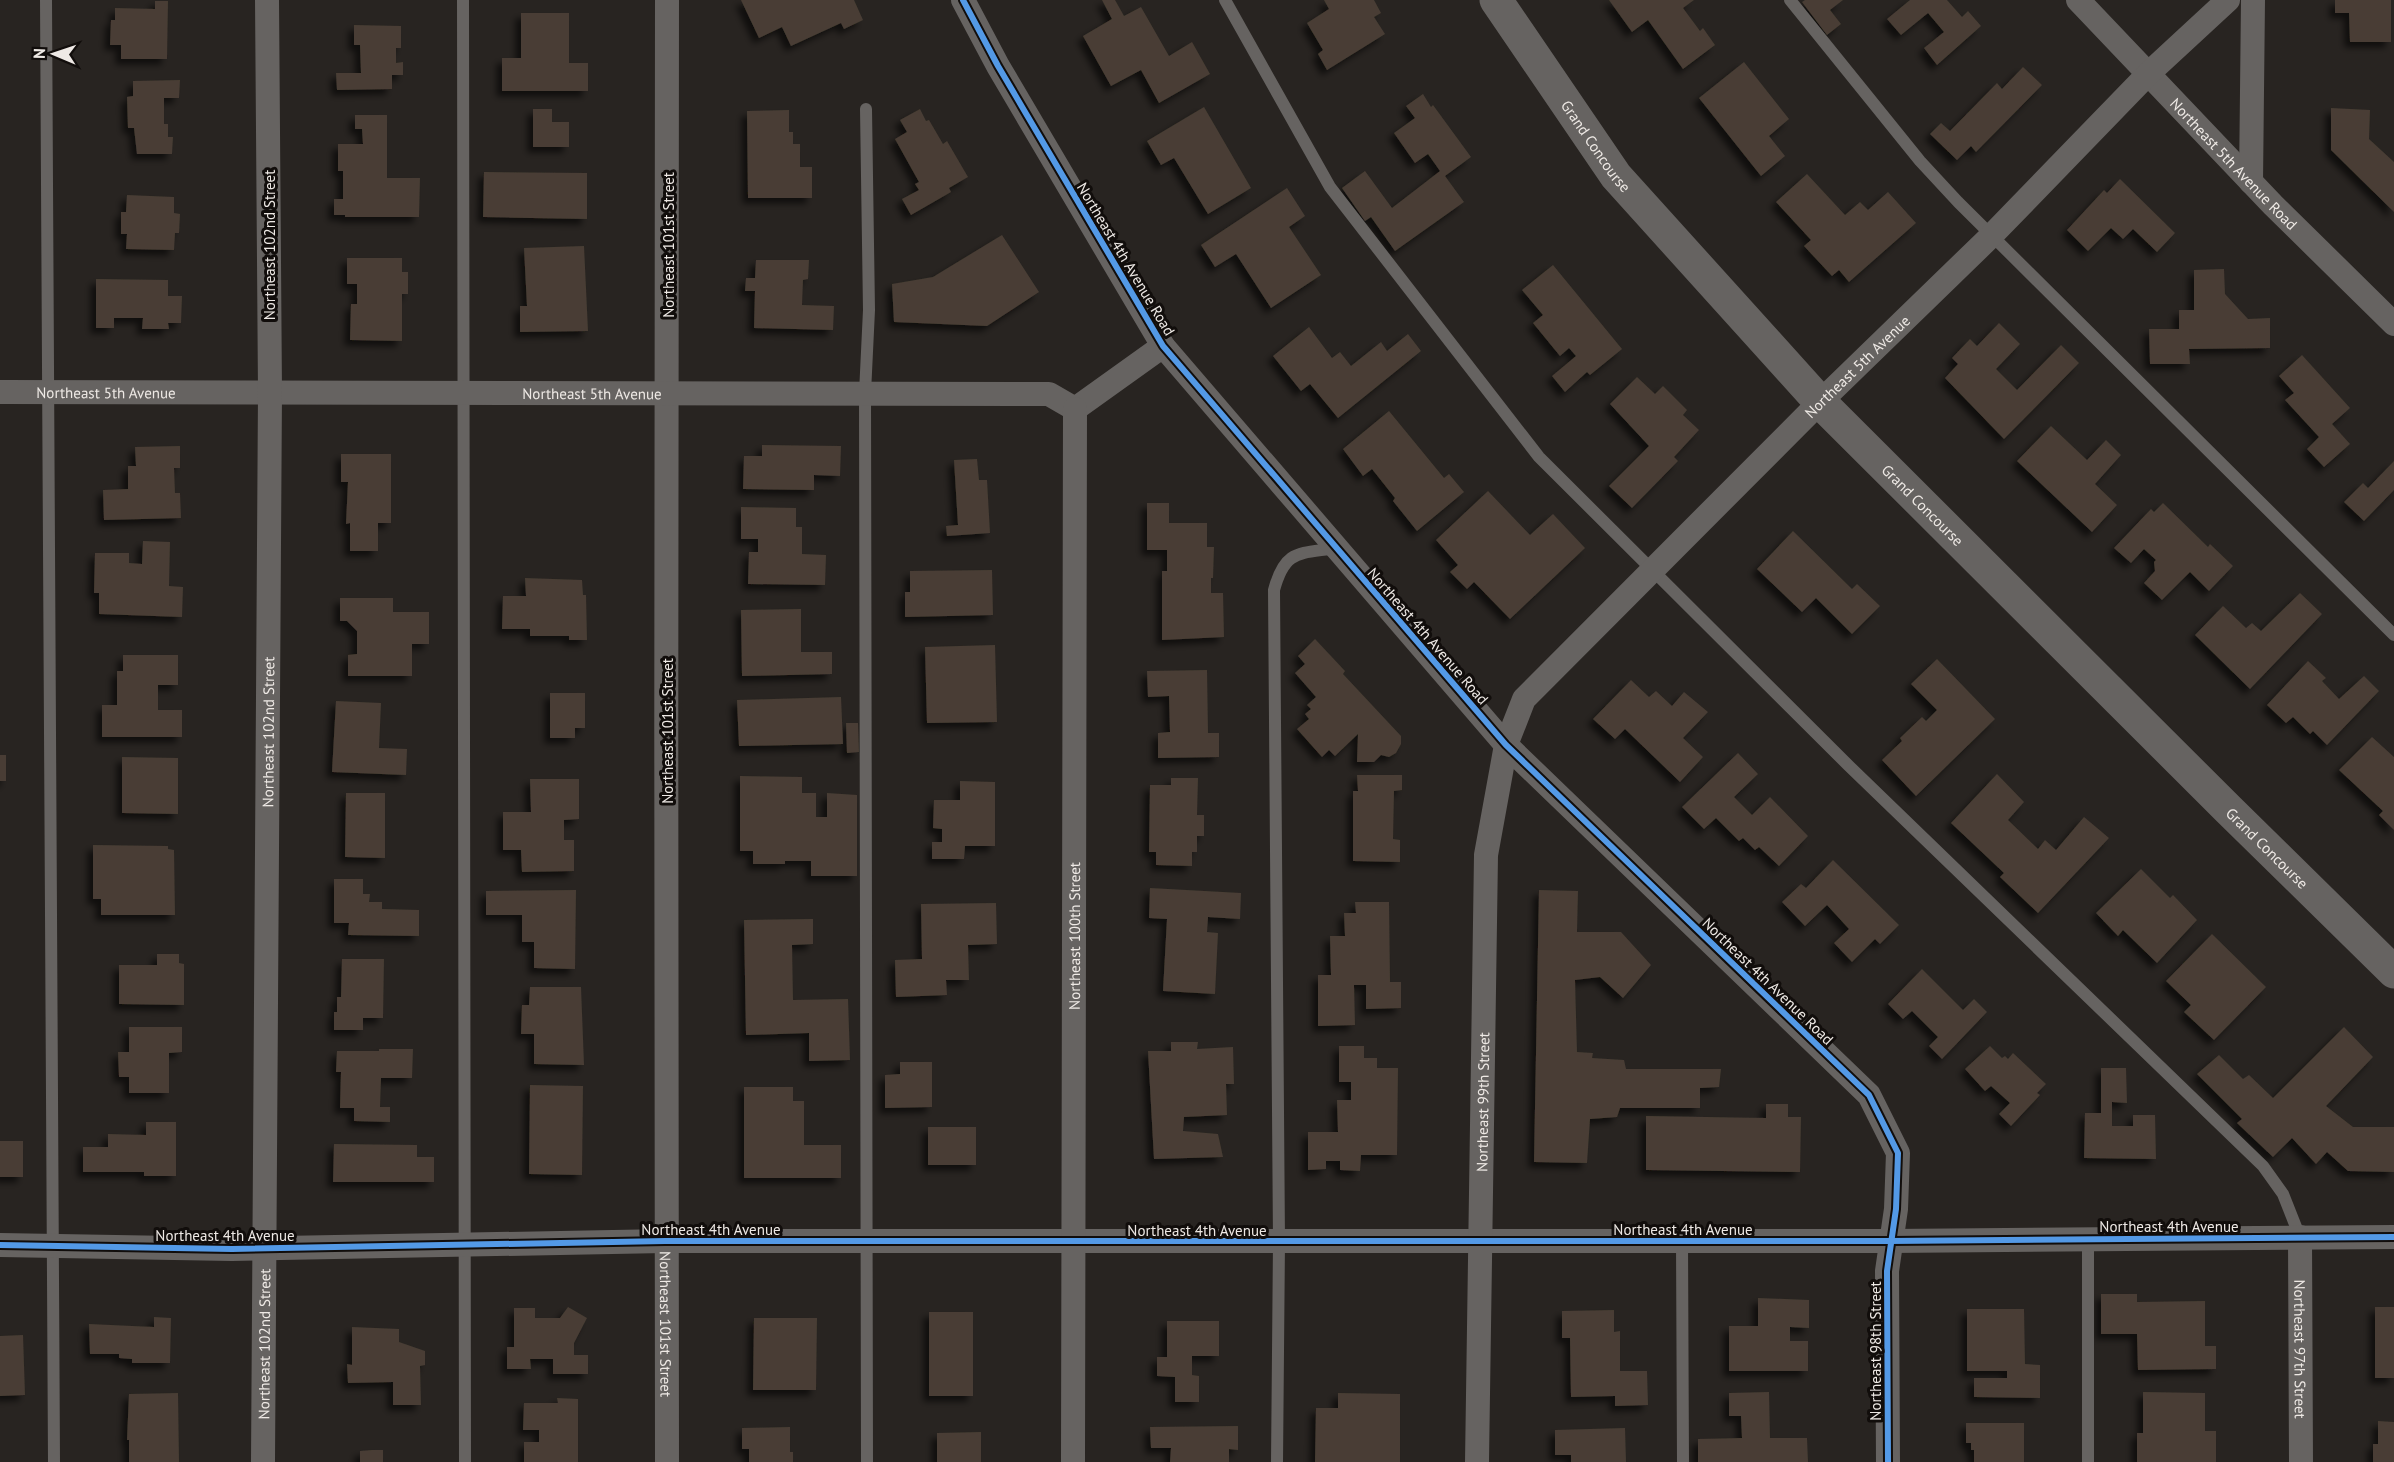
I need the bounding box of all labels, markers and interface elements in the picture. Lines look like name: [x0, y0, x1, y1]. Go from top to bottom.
north arrow: [24, 24, 84, 84]
text: N: [29, 48, 49, 59]
street label: Northeast 5th Avenue Road: [2166, 94, 2302, 233]
street label: Grand Concourse: [1557, 96, 1635, 196]
street label: Northeast 102nd Street: [260, 170, 279, 320]
street label: Northeast 101st Street: [659, 172, 678, 318]
street label: Northeast 4th Avenue Road: [1073, 179, 1179, 339]
street label: Northeast 5th Avenue: [1800, 311, 1914, 422]
street label: Northeast 5th Avenue: [36, 383, 176, 402]
street label: Northeast 5th Avenue: [522, 383, 662, 403]
street label: Grand Concourse: [1878, 460, 1968, 550]
street label: Northeast 4th Avenue Road: [1363, 564, 1493, 708]
street label: Northeast 102nd Street: [258, 657, 278, 807]
street label: Northeast 101st Street: [658, 658, 677, 804]
street label: Grand Concourse: [2222, 803, 2313, 892]
street label: Northeast 100th Street: [1064, 862, 1084, 1010]
street label: Northeast 4th Avenue Road: [1698, 913, 1838, 1049]
street label: Northeast 99th Street: [1472, 1032, 1493, 1172]
street label: Northeast 4th Avenue: [2099, 1217, 2239, 1236]
street label: Northeast 4th Avenue: [641, 1220, 781, 1239]
street label: Northeast 4th Avenue: [1613, 1220, 1753, 1239]
street label: Northeast 4th Avenue: [1127, 1221, 1267, 1240]
street label: Northeast 4th Avenue: [155, 1226, 295, 1245]
street label: Northeast 101st Street: [656, 1251, 676, 1397]
street label: Northeast 102nd Street: [254, 1269, 274, 1419]
street label: Northeast 97th Street: [2291, 1279, 2310, 1419]
street label: Northeast 98th Street: [1866, 1281, 1885, 1421]

